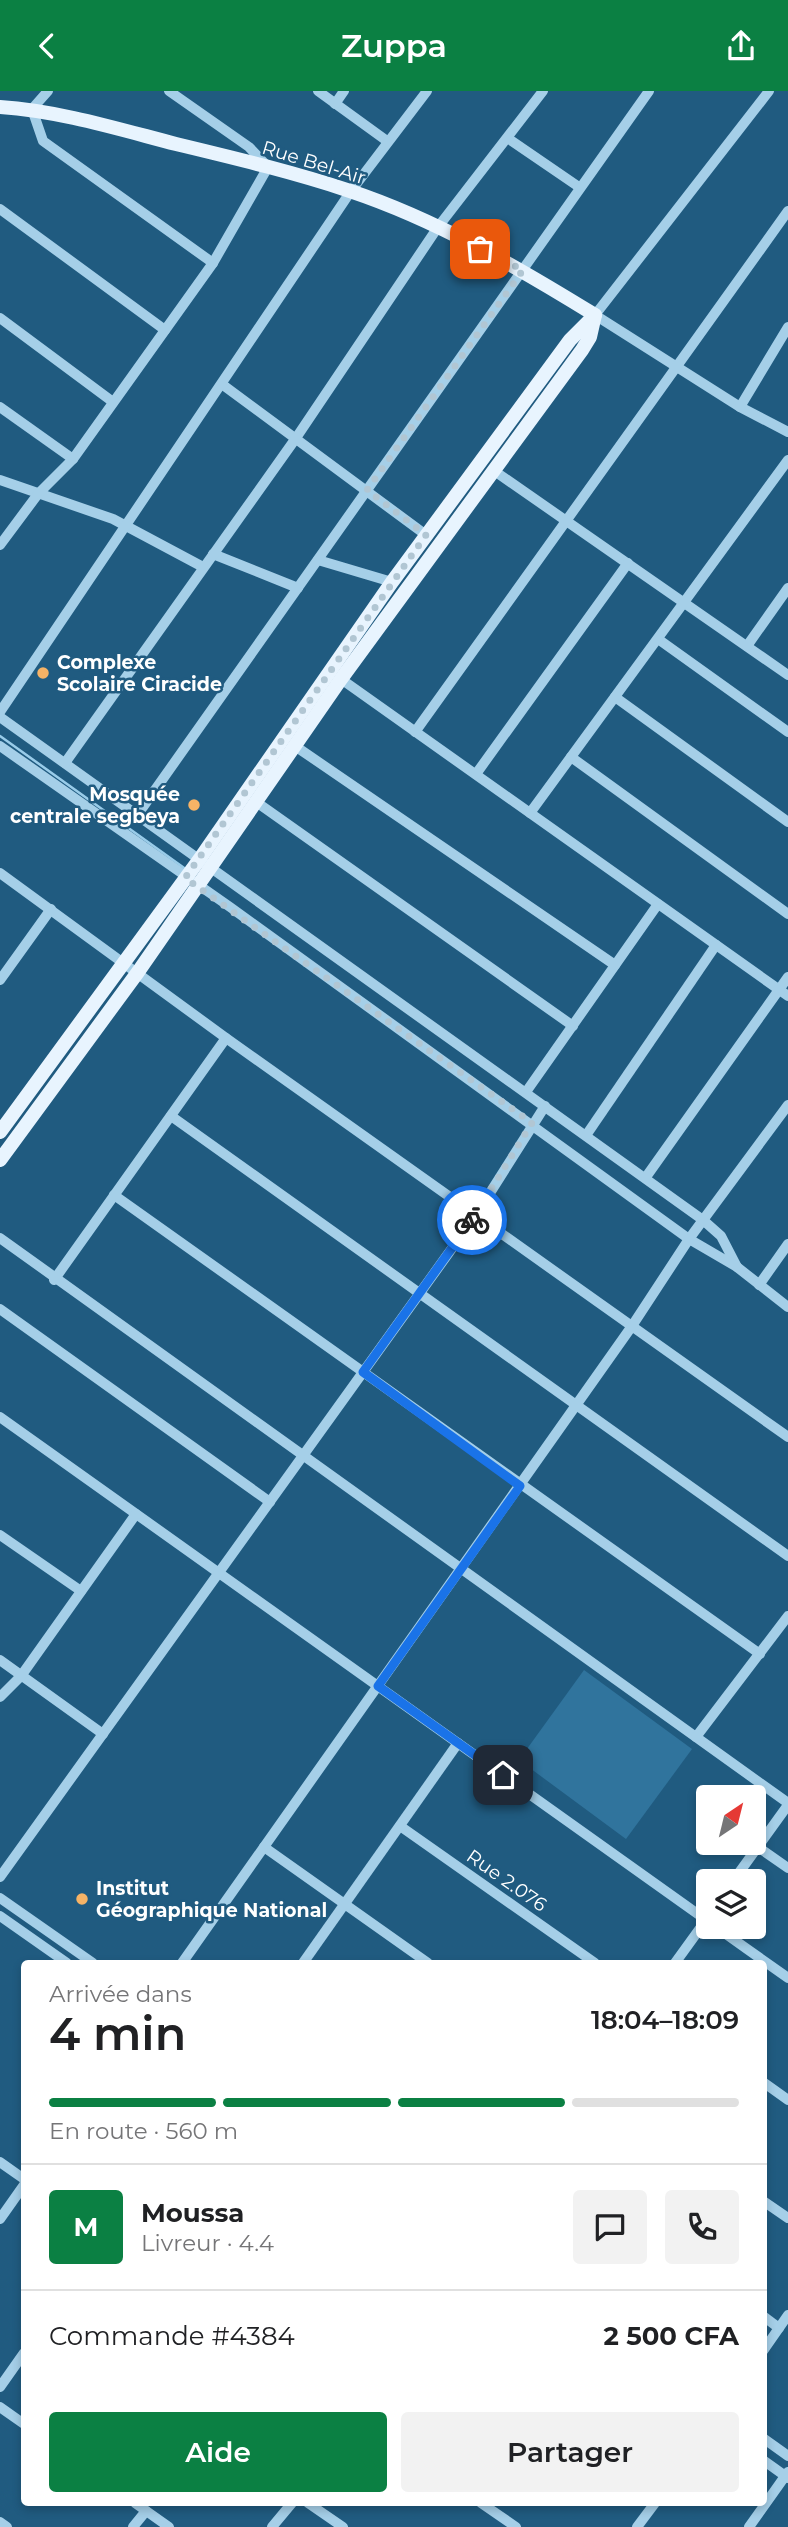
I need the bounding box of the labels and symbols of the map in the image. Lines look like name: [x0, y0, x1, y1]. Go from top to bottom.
street label: Rue Bel-Air: [259, 136, 368, 189]
pin: [450, 219, 510, 279]
place label: Complexe Scolaire Ciracide: [57, 651, 222, 696]
marker: Complexe Scolaire Ciracide: [35, 665, 51, 681]
place label: Mosquée centrale segbeya: [10, 783, 180, 828]
marker: Mosquée centrale segbeya: [186, 797, 202, 813]
courier: [437, 1185, 507, 1255]
pin: [473, 1745, 533, 1805]
north arrow: [696, 1785, 766, 1855]
street label: Rue 2.076: [462, 1844, 551, 1916]
place label: Institut Géographique National: [96, 1877, 327, 1922]
marker: Institut Géographique National: [74, 1891, 90, 1907]

